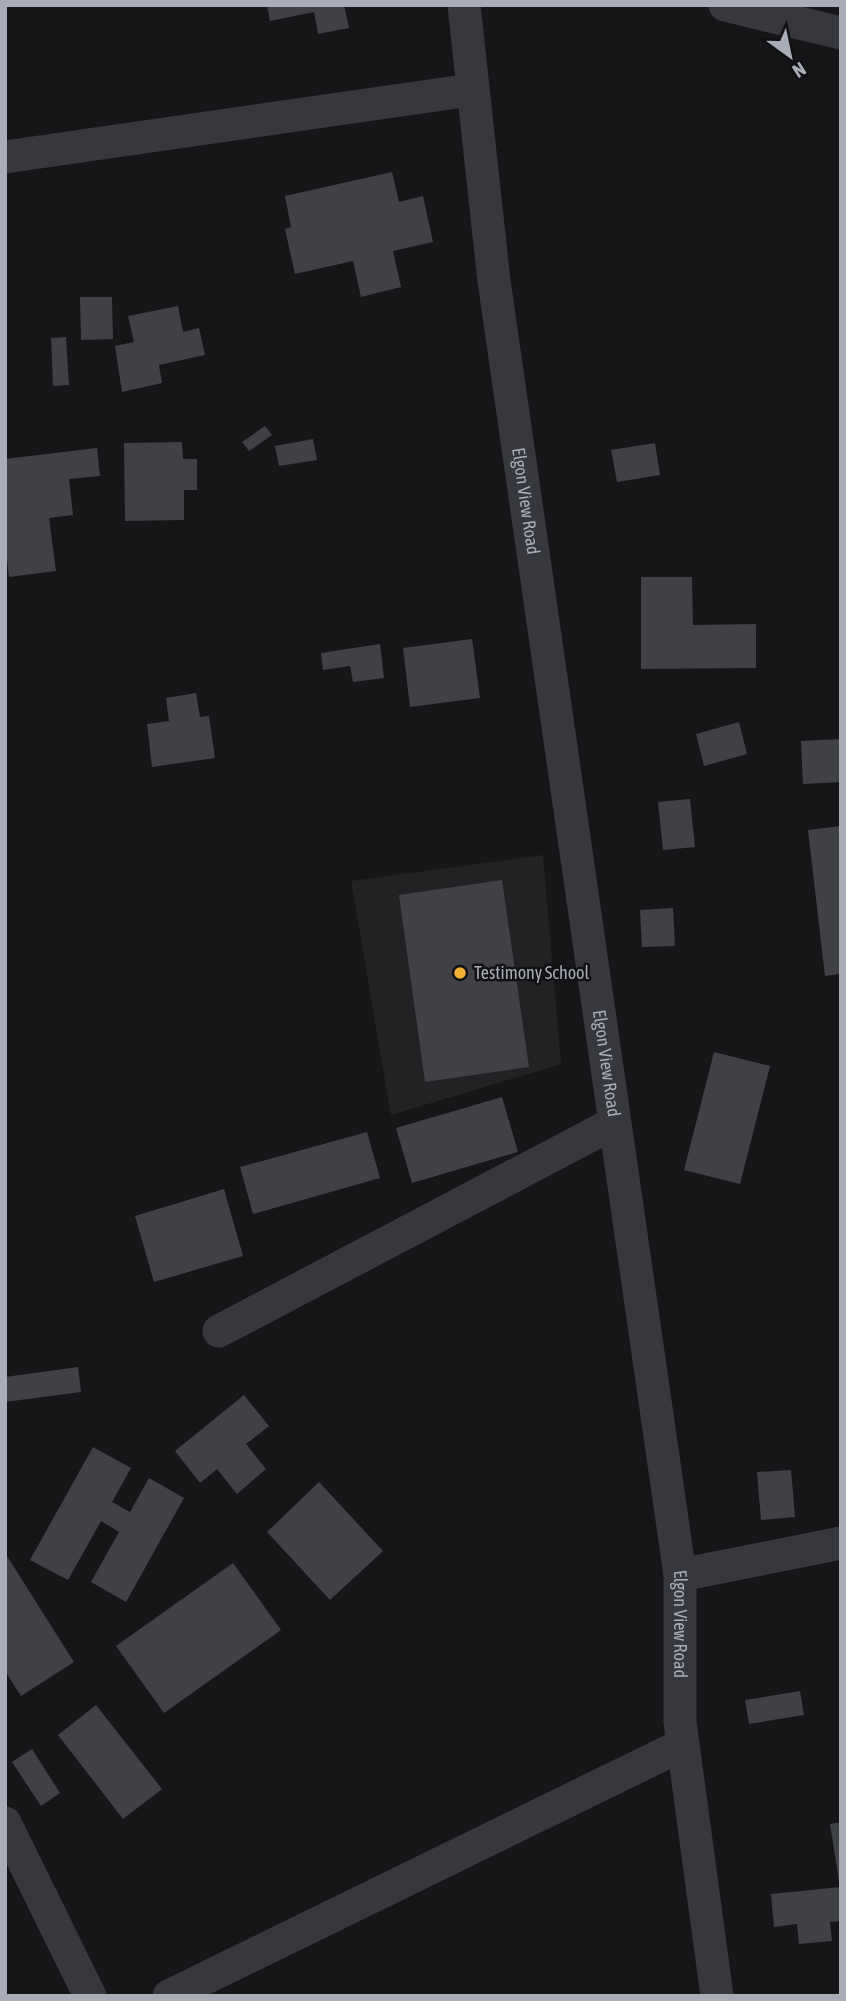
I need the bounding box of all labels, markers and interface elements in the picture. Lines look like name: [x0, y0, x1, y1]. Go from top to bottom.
north arrow: [755, 21, 825, 91]
text: N: [789, 58, 810, 83]
street label: Elgon View Road: [508, 446, 544, 556]
place label: Testimony School: [474, 962, 590, 983]
marker: Testimony School: [452, 965, 468, 981]
street label: Elgon View Road: [589, 1008, 625, 1118]
street label: Elgon View Road: [669, 1569, 691, 1678]

